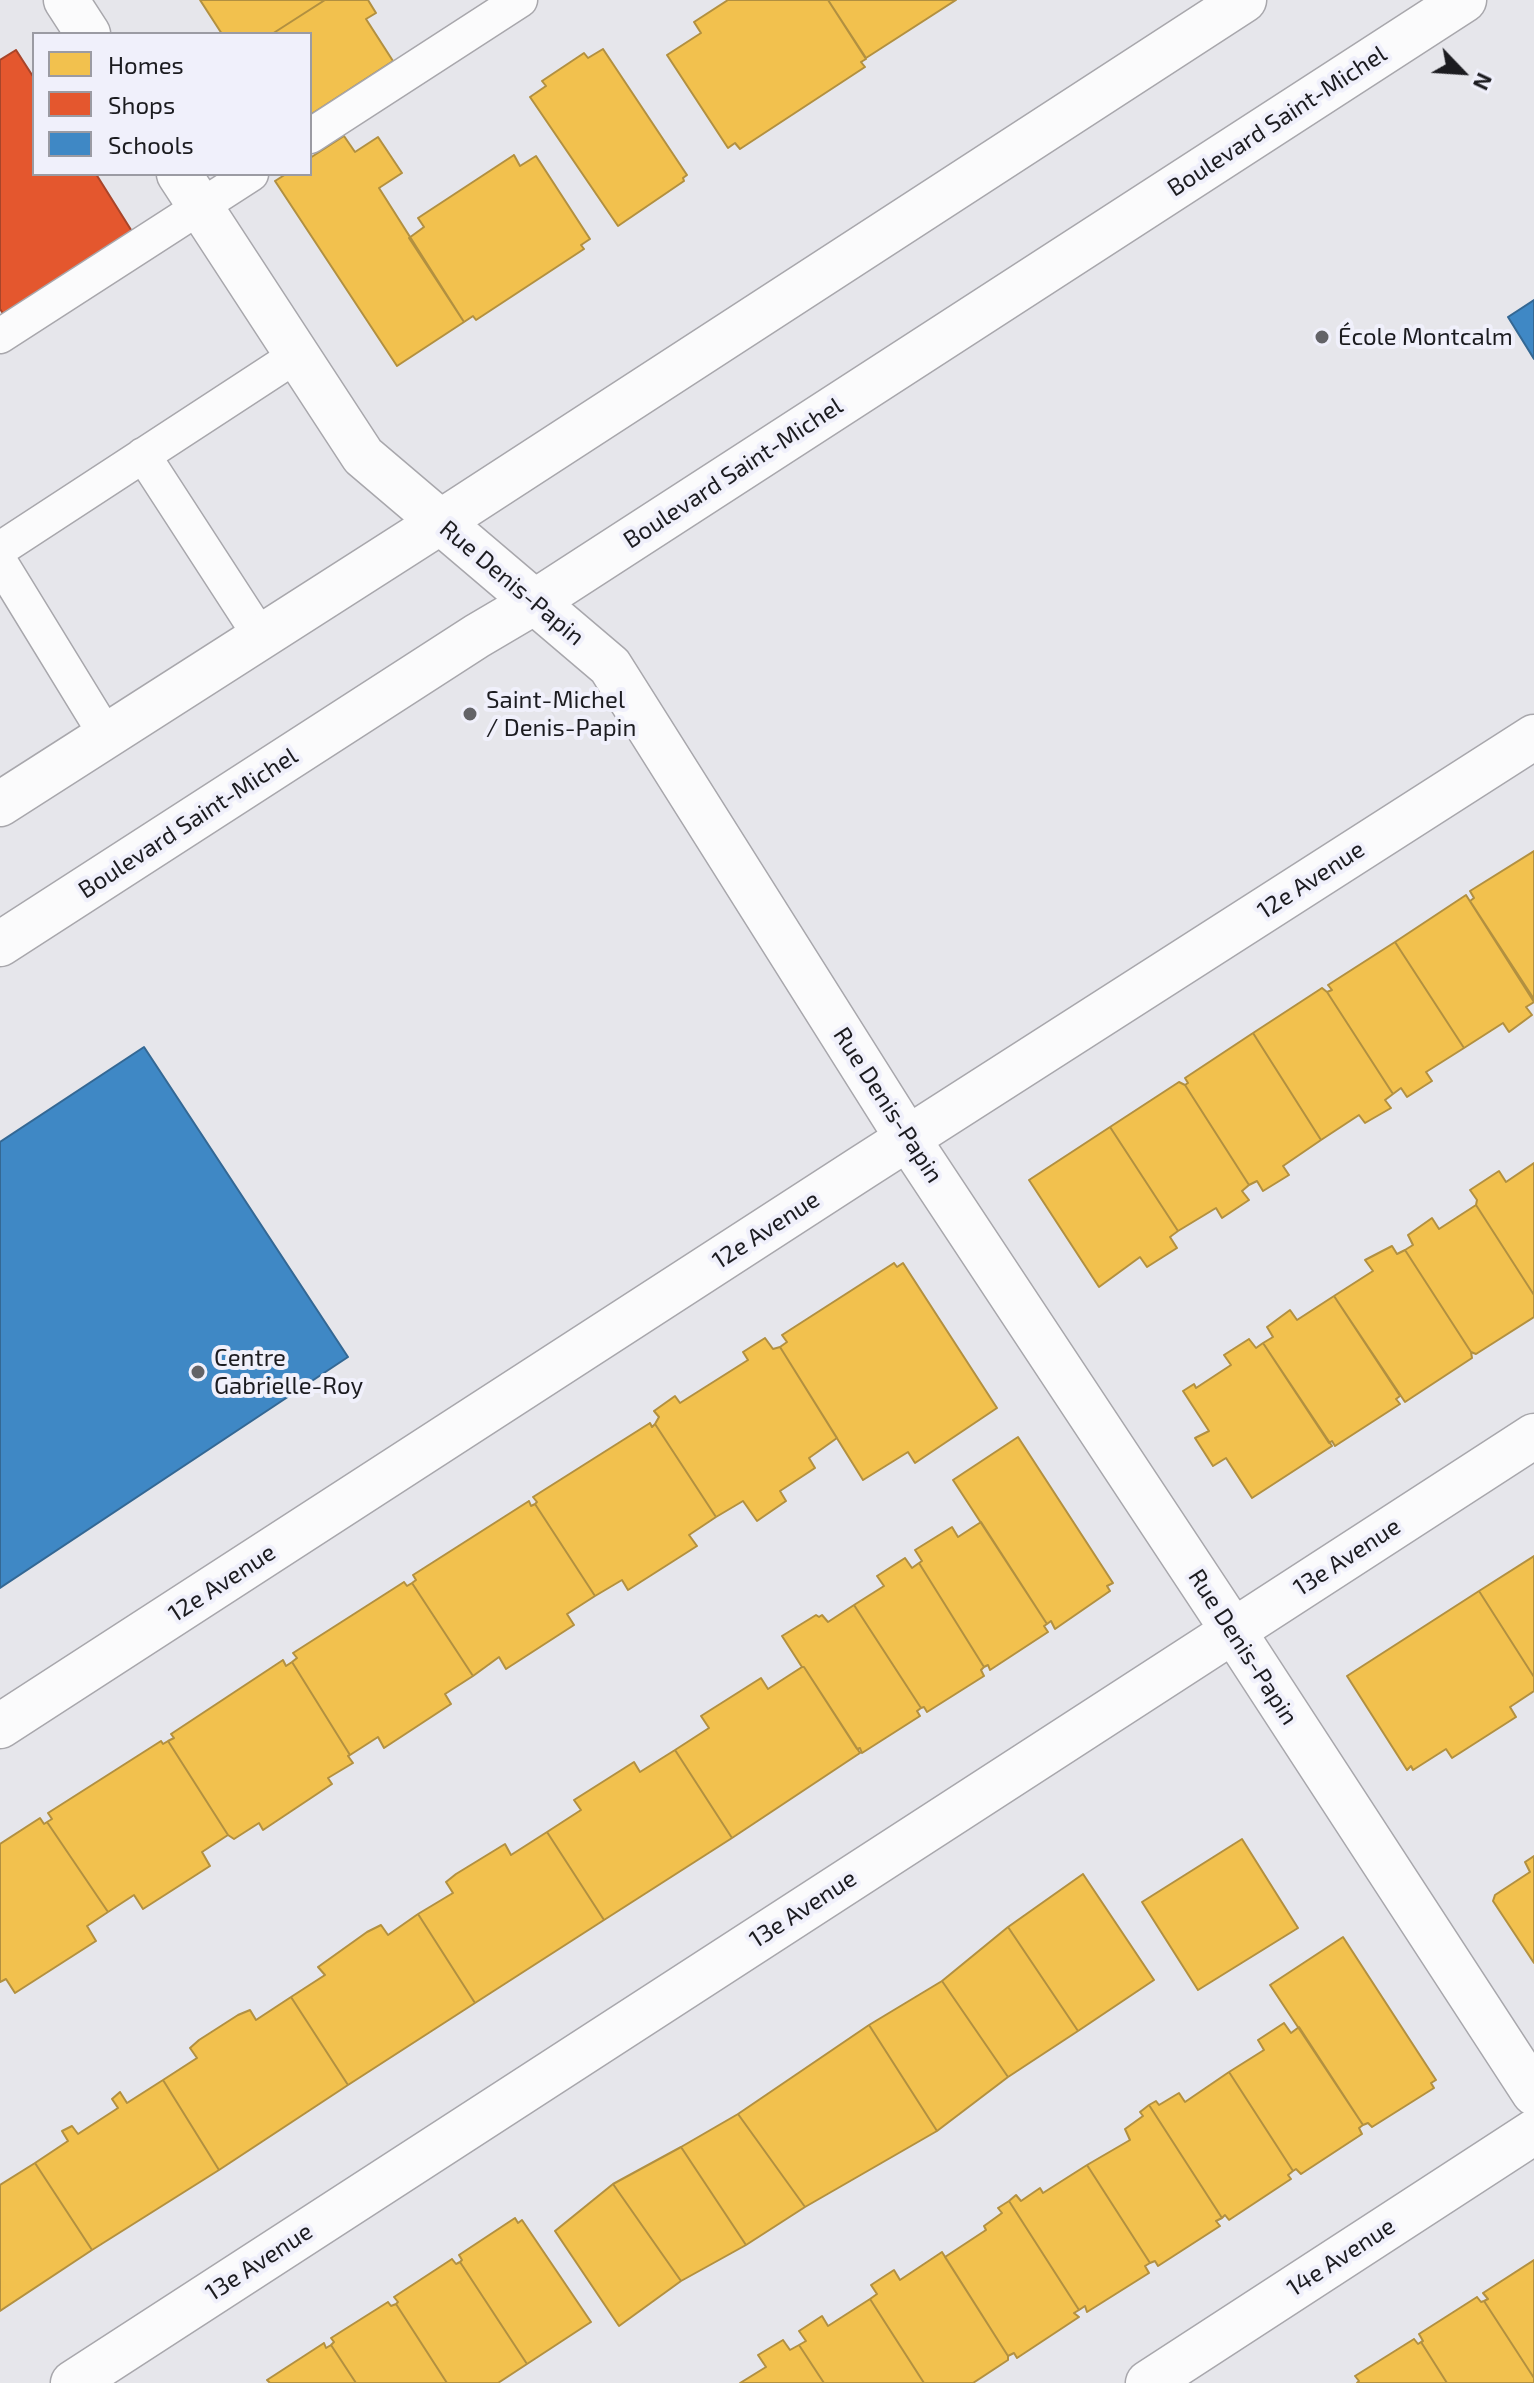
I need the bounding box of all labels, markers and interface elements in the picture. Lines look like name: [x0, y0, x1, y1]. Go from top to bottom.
legend: [32, 32, 312, 176]
north arrow: [1422, 32, 1502, 112]
street label: Boulevard Saint-Michel: [1162, 39, 1392, 203]
text: Homes: [108, 50, 184, 79]
text: N: [1469, 69, 1499, 95]
text: Shops: [108, 90, 175, 119]
text: Schools: [108, 130, 194, 159]
place label: École Montcalm: [1338, 323, 1513, 351]
marker: École Montcalm: [1313, 328, 1331, 346]
street label: Boulevard Saint-Michel: [618, 391, 848, 555]
street label: Rue Denis-Papin: [434, 514, 590, 652]
place label: Saint-Michel / Denis-Papin: [486, 686, 637, 742]
marker: Saint-Michel / Denis-Papin: [461, 705, 479, 723]
street label: Boulevard Saint-Michel: [73, 741, 303, 905]
street label: 12e Avenue: [1252, 835, 1370, 925]
street label: Rue Denis-Papin: [827, 1022, 949, 1188]
street label: 12e Avenue: [707, 1185, 825, 1275]
place label: Centre Gabrielle-Roy: [214, 1344, 363, 1400]
marker: Centre Gabrielle-Roy: [189, 1363, 207, 1381]
street label: 13e Avenue: [1288, 1512, 1406, 1602]
street label: 12e Avenue: [163, 1538, 281, 1628]
street label: Rue Denis-Papin: [1182, 1564, 1304, 1730]
street label: 13e Avenue: [744, 1864, 862, 1954]
street label: 14e Avenue: [1282, 2211, 1400, 2303]
street label: 13e Avenue: [200, 2217, 318, 2307]

